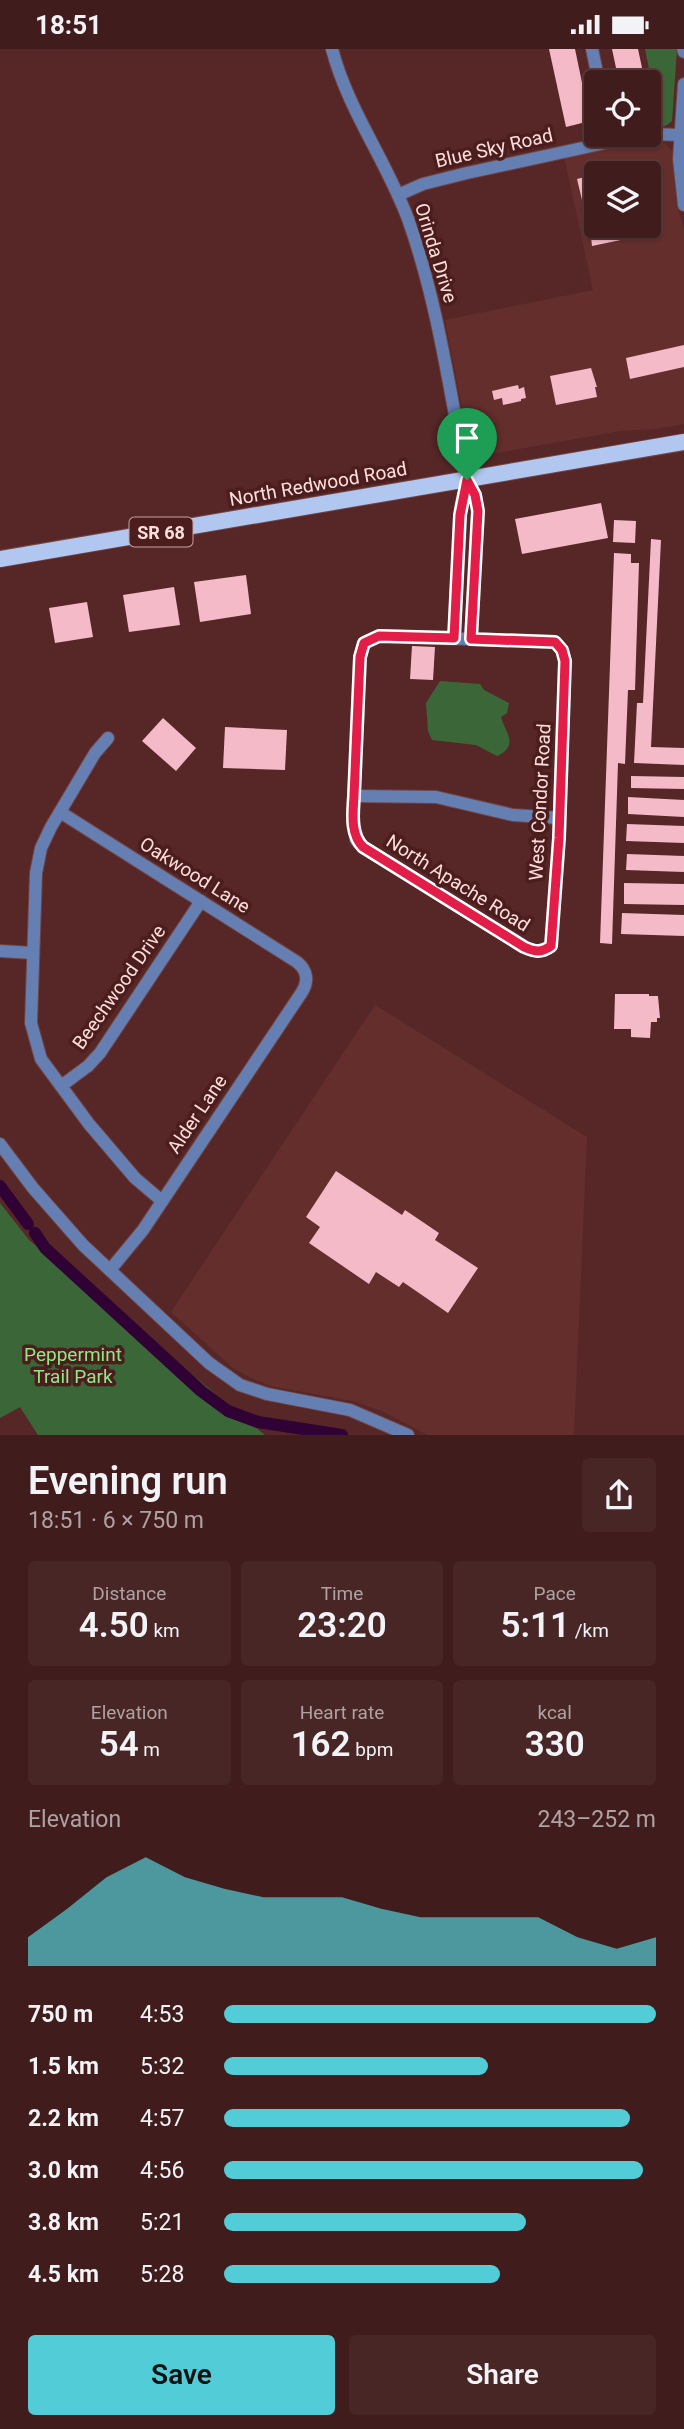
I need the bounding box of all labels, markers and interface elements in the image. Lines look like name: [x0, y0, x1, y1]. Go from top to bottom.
text: 18:51: [35, 10, 102, 40]
map controls: [584, 70, 661, 238]
button: locate: [584, 70, 661, 147]
street label: Blue Sky Road: [433, 123, 555, 173]
button: layers: [584, 161, 661, 238]
street label: Orinda Drive: [410, 200, 462, 306]
pin: [437, 408, 497, 480]
icon: arrive: [448, 419, 486, 457]
street label: North Redwood Road: [227, 457, 409, 511]
road number: SR 68: [130, 517, 192, 547]
street label: West Condor Road: [524, 723, 556, 881]
street label: North Apache Road: [382, 830, 534, 936]
street label: Oakwood Lane: [136, 832, 254, 918]
street label: Beechwood Drive: [68, 920, 170, 1054]
street label: Alder Lane: [162, 1070, 232, 1158]
park label: Peppermint Trail Park: [24, 1343, 122, 1388]
button: share: [582, 1458, 656, 1532]
text: Evening run: [28, 1459, 228, 1503]
text: 18:51 · 6 × 750 m: [28, 1507, 204, 1534]
text: Distance: [92, 1582, 166, 1605]
text: Time: [321, 1582, 363, 1605]
text: Pace: [534, 1582, 576, 1605]
text: 4.50: [79, 1605, 149, 1646]
text: 23:20: [297, 1605, 387, 1646]
text: 5:11: [500, 1605, 570, 1646]
text: km: [149, 1619, 180, 1642]
text: /km: [570, 1619, 609, 1642]
text: Elevation: [91, 1701, 168, 1724]
text: Heart rate: [300, 1701, 384, 1724]
text: kcal: [537, 1701, 572, 1724]
text: 54: [99, 1724, 139, 1765]
text: 162: [291, 1724, 351, 1765]
text: 330: [525, 1724, 585, 1765]
text: m: [139, 1738, 160, 1761]
text: bpm: [351, 1738, 393, 1761]
text: Elevation: [28, 1806, 121, 1833]
text: 243–252 m: [537, 1806, 656, 1833]
text: 750 m: [28, 2001, 93, 2028]
text: 4:53: [140, 2001, 184, 2028]
text: 1.5 km: [28, 2053, 99, 2080]
text: 5:32: [140, 2053, 184, 2080]
text: 2.2 km: [28, 2105, 99, 2132]
text: 4:57: [140, 2105, 184, 2132]
text: 3.0 km: [28, 2157, 99, 2184]
text: 4:56: [140, 2157, 184, 2184]
text: 3.8 km: [28, 2209, 99, 2236]
text: 5:21: [140, 2209, 184, 2236]
text: 4.5 km: [28, 2261, 99, 2288]
text: 5:28: [140, 2261, 184, 2288]
button: Save: [28, 2335, 335, 2415]
button: Share: [349, 2335, 656, 2415]

